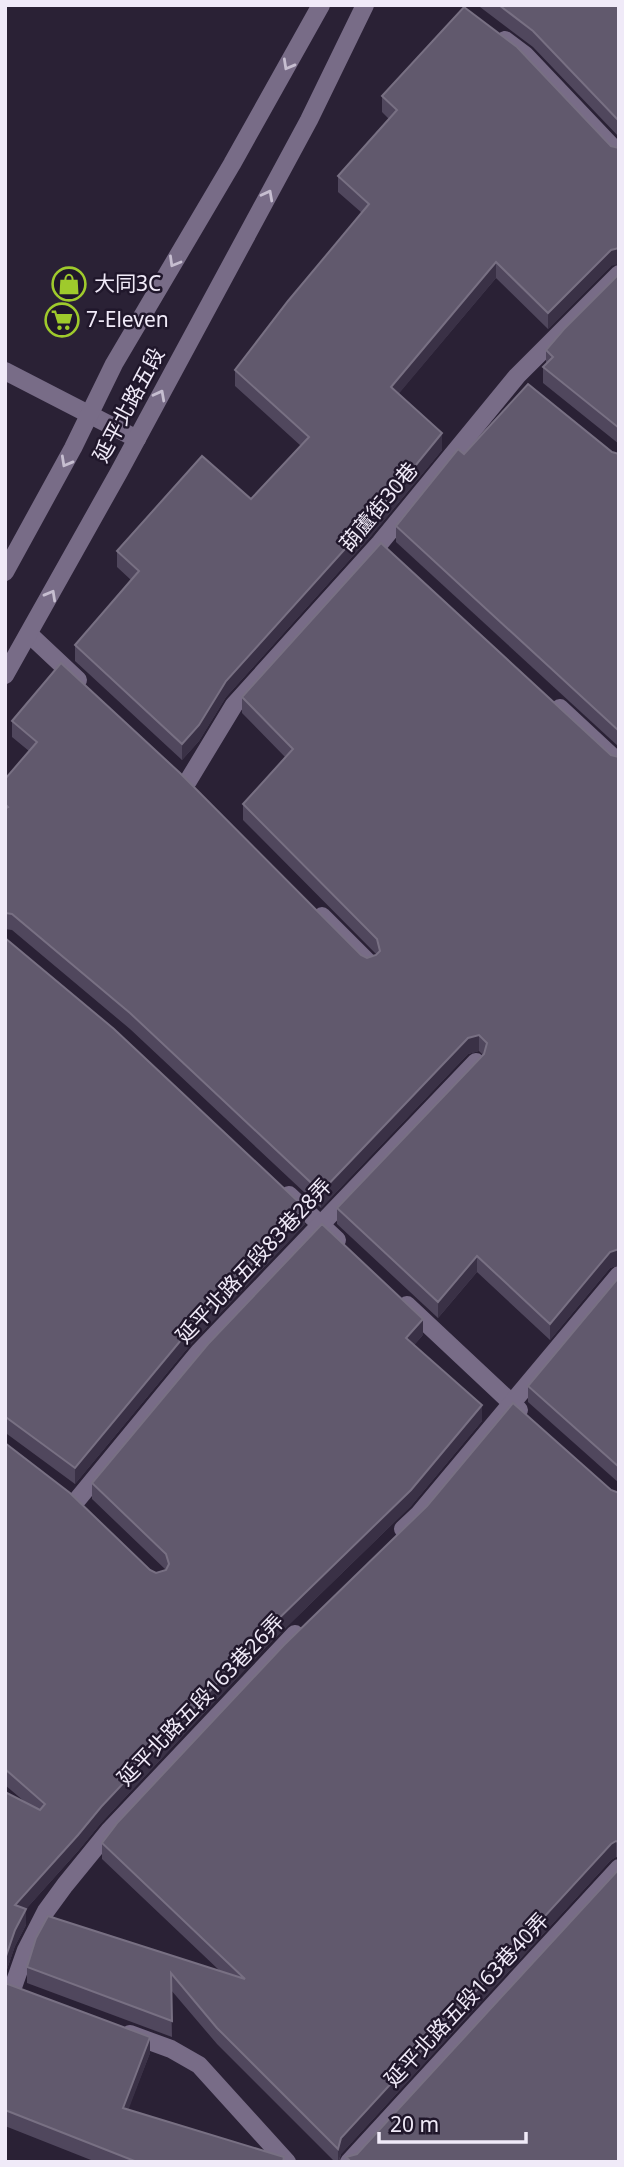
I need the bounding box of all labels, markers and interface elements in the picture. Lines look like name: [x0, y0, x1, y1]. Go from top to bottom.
one-way arrow: [283, 57, 296, 70]
one-way arrow: [260, 190, 273, 202]
one-way arrow: [170, 254, 183, 267]
shop icon: 大同3C: [50, 265, 88, 303]
place label: 大同3C: [94, 269, 161, 297]
supermarket icon: 7-Eleven: [43, 301, 81, 339]
place label: 7-Eleven: [86, 305, 169, 333]
street label: 延平北路五段: [86, 342, 170, 467]
one-way arrow: [152, 390, 165, 402]
one-way arrow: [61, 455, 74, 467]
street label: 葫蘆街30巷: [333, 456, 424, 557]
one-way arrow: [43, 589, 56, 602]
street label: 延平北路五段83巷28弄: [169, 1172, 337, 1349]
street label: 延平北路五段163巷26弄: [111, 1608, 290, 1791]
street label: 延平北路五段163巷40弄: [378, 1906, 554, 2092]
scale bar: [379, 2100, 526, 2144]
text: 20 m: [390, 2110, 439, 2138]

